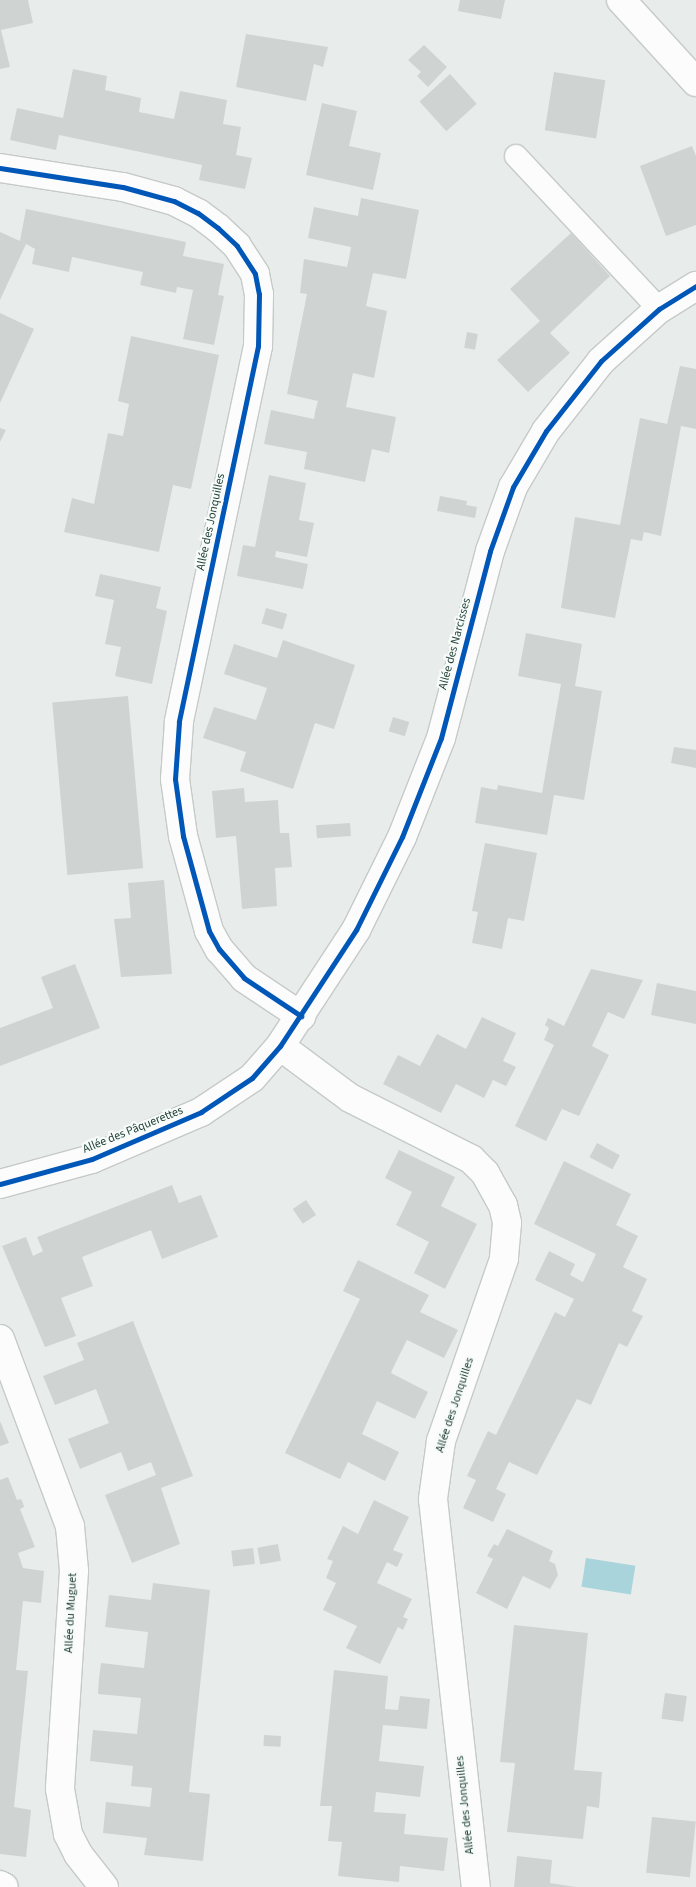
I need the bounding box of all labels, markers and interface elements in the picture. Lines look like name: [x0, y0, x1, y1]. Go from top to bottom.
street label: Allée des Jonquilles: [194, 472, 228, 572]
street label: Allée des Narcisses: [436, 597, 474, 691]
street label: Allée des Pâquerettes: [81, 1103, 185, 1157]
street label: Allée des Jonquilles: [433, 1356, 477, 1454]
street label: Allée du Muguet: [62, 1573, 80, 1653]
street label: Allée des Jonquilles: [453, 1755, 477, 1855]

